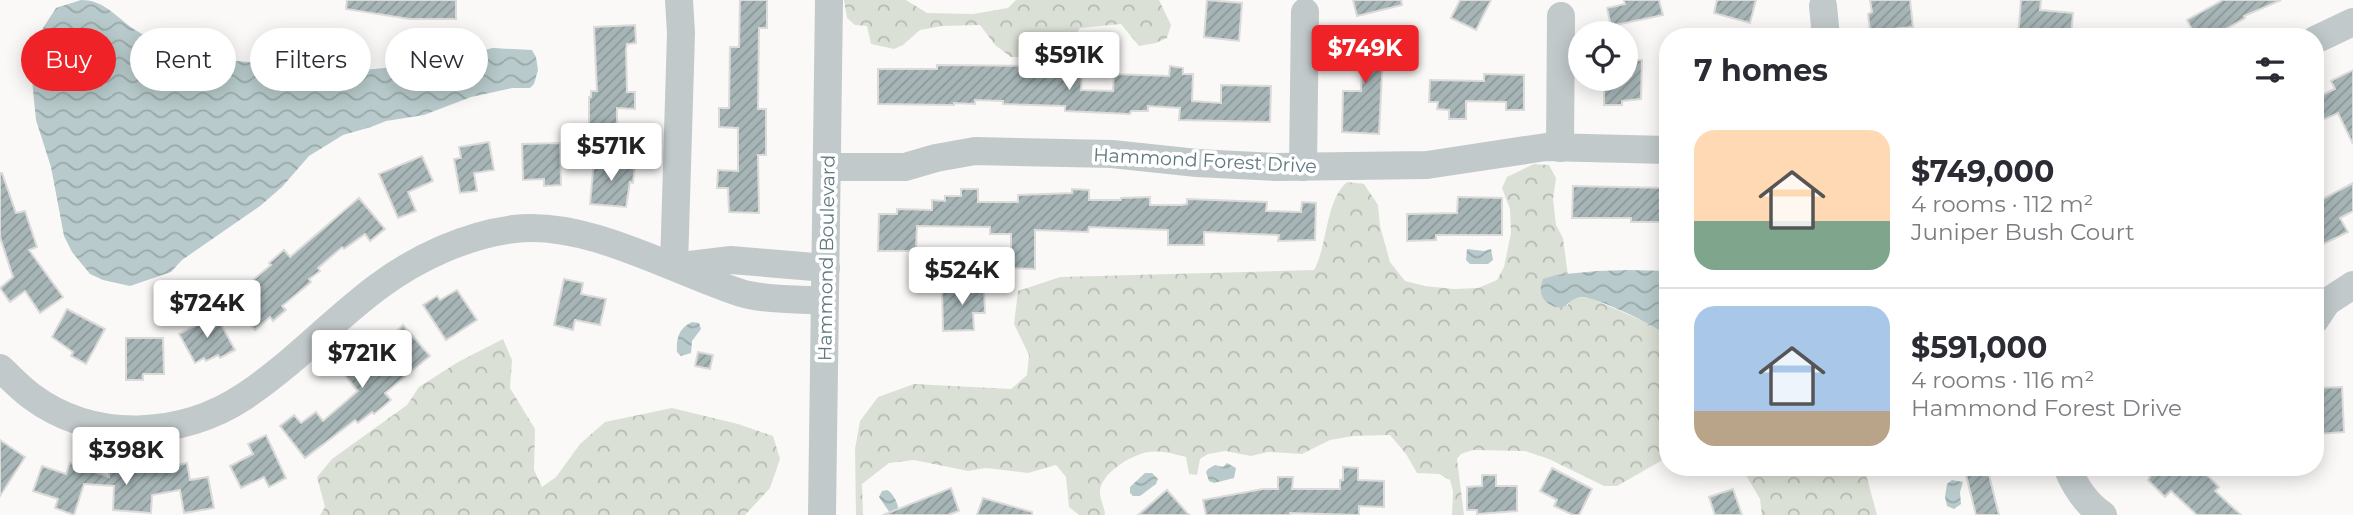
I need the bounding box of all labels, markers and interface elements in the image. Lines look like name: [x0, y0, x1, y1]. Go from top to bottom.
map controls: [1568, 21, 1638, 91]
button: locate: [1568, 21, 1638, 91]
pin: $749K: [1316, 25, 1414, 85]
chip: Buy: [21, 28, 116, 91]
chip: Rent: [130, 28, 236, 91]
chip: Filters: [250, 28, 371, 91]
chip: New: [385, 28, 488, 91]
pin: $591K: [1020, 32, 1118, 92]
text: $749K: [1328, 34, 1402, 62]
text: $591K: [1035, 41, 1103, 69]
icon: filters: [2251, 51, 2289, 89]
text: 7 homes: [1694, 52, 1828, 89]
pin: $571K: [562, 124, 660, 183]
text: $571K: [577, 132, 645, 160]
street label: Hammond Forest Drive: [1093, 143, 1317, 178]
text: $749,000: [1911, 153, 2054, 190]
street label: Hammond Boulevard: [813, 155, 840, 361]
icon: home: [1750, 158, 1834, 242]
text: 4 rooms · 112 m²: [1911, 190, 2093, 218]
text: Juniper Bush Court: [1911, 218, 2135, 246]
pin: $524K: [913, 247, 1011, 307]
text: $524K: [925, 256, 999, 284]
pin: $724K: [158, 280, 256, 340]
text: $724K: [170, 289, 244, 317]
text: $591,000: [1911, 329, 2047, 366]
pin: $721K: [313, 330, 411, 390]
icon: home: [1750, 334, 1834, 418]
text: $721K: [328, 339, 396, 367]
text: 4 rooms · 116 m²: [1911, 366, 2094, 394]
text: Hammond Forest Drive: [1911, 394, 2182, 422]
pin: $398K: [77, 428, 175, 487]
text: $398K: [88, 436, 164, 464]

